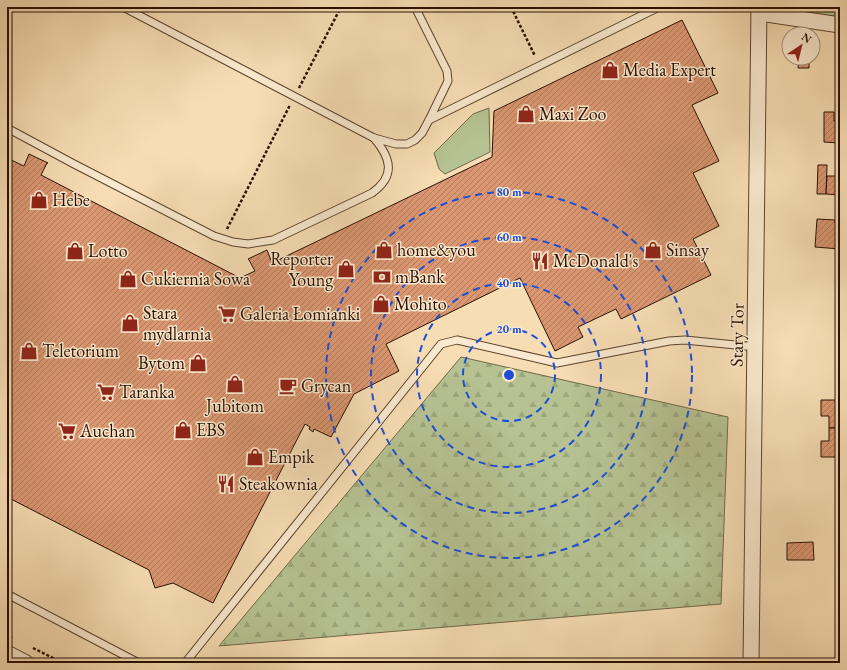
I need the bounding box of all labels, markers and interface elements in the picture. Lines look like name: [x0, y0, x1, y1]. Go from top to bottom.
north arrow: [781, 26, 821, 66]
text: N: [799, 30, 814, 46]
place label: Media Expert: [623, 58, 716, 81]
shop icon: Media Expert: [600, 60, 620, 80]
place label: Maxi Zoo: [539, 102, 607, 125]
shop icon: Maxi Zoo: [516, 104, 536, 124]
text: 80 m: [496, 184, 522, 200]
place label: Hebe: [52, 188, 90, 211]
shop icon: Hebe: [29, 190, 49, 210]
text: 60 m: [496, 229, 522, 245]
place label: home&you: [397, 238, 476, 261]
place label: Sinsay: [666, 238, 709, 261]
place label: Lotto: [88, 239, 128, 262]
shop icon: home&you: [374, 240, 394, 260]
shop icon: Sinsay: [643, 240, 663, 260]
shop icon: Lotto: [65, 241, 85, 261]
place label: Reporter Young: [270, 247, 333, 291]
place label: McDonald's: [553, 249, 638, 272]
restaurant icon: McDonald's: [530, 251, 550, 271]
shop icon: Reporter Young: [336, 259, 356, 279]
place label: mBank: [395, 265, 445, 288]
place label: Cukiernia Sowa: [141, 267, 251, 290]
bank icon: mBank: [372, 267, 392, 287]
shop icon: Cukiernia Sowa: [118, 269, 138, 289]
text: 40 m: [496, 275, 522, 291]
place label: Mohito: [394, 292, 447, 315]
shop icon: Mohito: [371, 294, 391, 314]
place label: Stara mydlarnia: [143, 301, 212, 345]
place label: Galeria Łomianki: [240, 302, 361, 325]
street label: Stary Tor: [724, 303, 749, 367]
supermarket icon: Galeria Łomianki: [217, 304, 237, 324]
shop icon: Stara mydlarnia: [120, 313, 140, 333]
text: 20 m: [496, 321, 522, 337]
place label: Teletorium: [42, 339, 119, 362]
shop icon: Teletorium: [19, 341, 39, 361]
place label: Bytom: [138, 351, 185, 374]
shop icon: Bytom: [188, 353, 208, 373]
centre of rings: [502, 368, 516, 382]
shop icon: Jubitom: [225, 374, 245, 394]
place label: Grycan: [301, 374, 352, 397]
cafe icon: Grycan: [278, 376, 298, 396]
place label: Taranka: [119, 380, 175, 403]
supermarket icon: Taranka: [96, 382, 116, 402]
place label: Jubitom: [204, 394, 264, 417]
place label: EBS: [196, 418, 225, 441]
place label: Auchan: [79, 419, 136, 442]
shop icon: EBS: [173, 420, 193, 440]
supermarket icon: Auchan: [57, 421, 77, 441]
place label: Empik: [268, 445, 315, 468]
shop icon: Empik: [245, 447, 265, 467]
place label: Steakownia: [239, 472, 319, 495]
restaurant icon: Steakownia: [216, 474, 236, 494]

